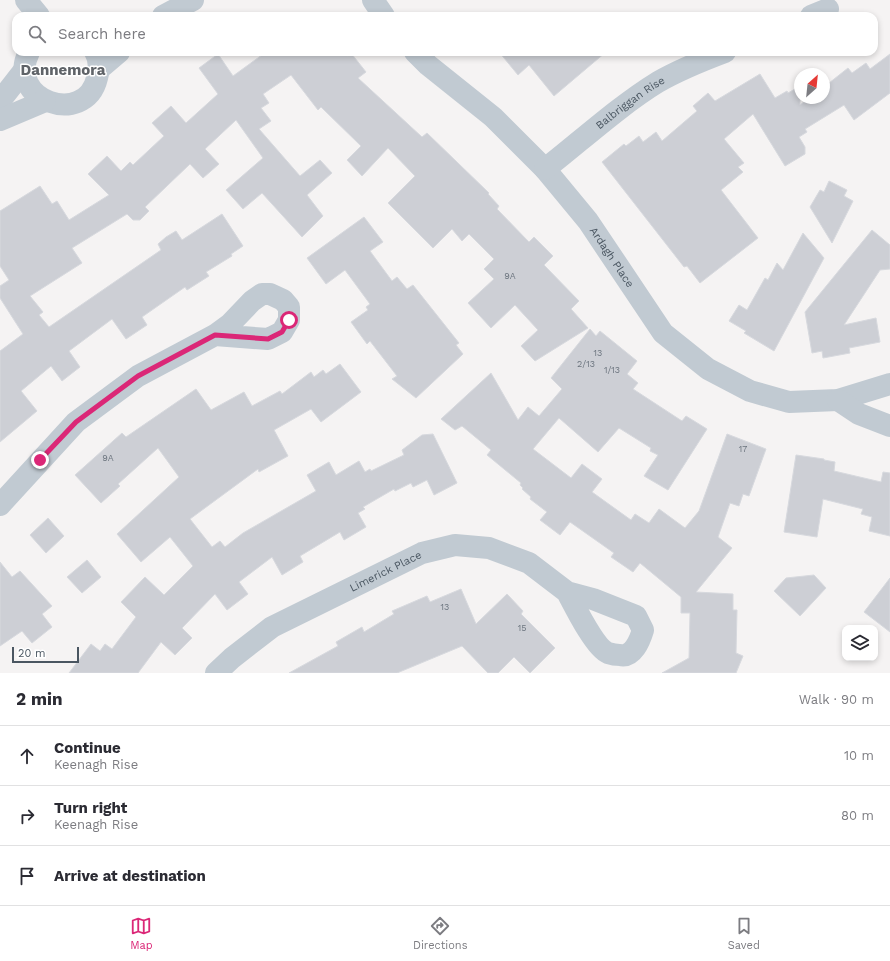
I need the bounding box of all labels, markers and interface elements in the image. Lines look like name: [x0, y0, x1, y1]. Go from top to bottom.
search box: [12, 12, 878, 56]
icon: search: [26, 23, 48, 45]
text: Search here: [58, 25, 146, 43]
district label: Dannemora: [21, 61, 106, 79]
north arrow: [794, 68, 830, 104]
street label: Balbriggan Rise: [593, 74, 667, 132]
street label: Ardagh Place: [587, 225, 637, 290]
house number: 9A: [504, 271, 516, 281]
route start: [280, 311, 298, 329]
house number: 13: [594, 348, 602, 358]
house number: 2/13: [577, 359, 595, 369]
house number: 1/13: [604, 365, 620, 375]
house number: 17: [739, 444, 747, 454]
route end: [31, 451, 49, 469]
house number: 9A: [102, 453, 114, 463]
street label: Limerick Place: [348, 548, 424, 595]
house number: 13: [441, 602, 449, 612]
house number: 15: [518, 623, 526, 633]
map controls: [842, 625, 878, 661]
button: layers: [842, 625, 878, 661]
scale bar: [12, 645, 79, 664]
text: 20 m: [18, 647, 46, 660]
text: 2 min: [16, 689, 62, 709]
text: Walk · 90 m: [799, 692, 874, 707]
text: Continue: [54, 739, 121, 757]
icon: ahead: [16, 745, 38, 767]
text: 10 m: [844, 748, 874, 763]
text: Keenagh Rise: [54, 757, 138, 772]
text: Turn right: [54, 799, 127, 817]
icon: right: [16, 805, 38, 827]
text: 80 m: [841, 808, 874, 823]
text: Keenagh Rise: [54, 817, 138, 832]
icon: arrive: [16, 865, 38, 887]
text: Arrive at destination: [54, 867, 206, 885]
tab: Map: [130, 915, 153, 952]
tab: Directions: [413, 915, 467, 952]
tab: Saved: [728, 915, 760, 952]

